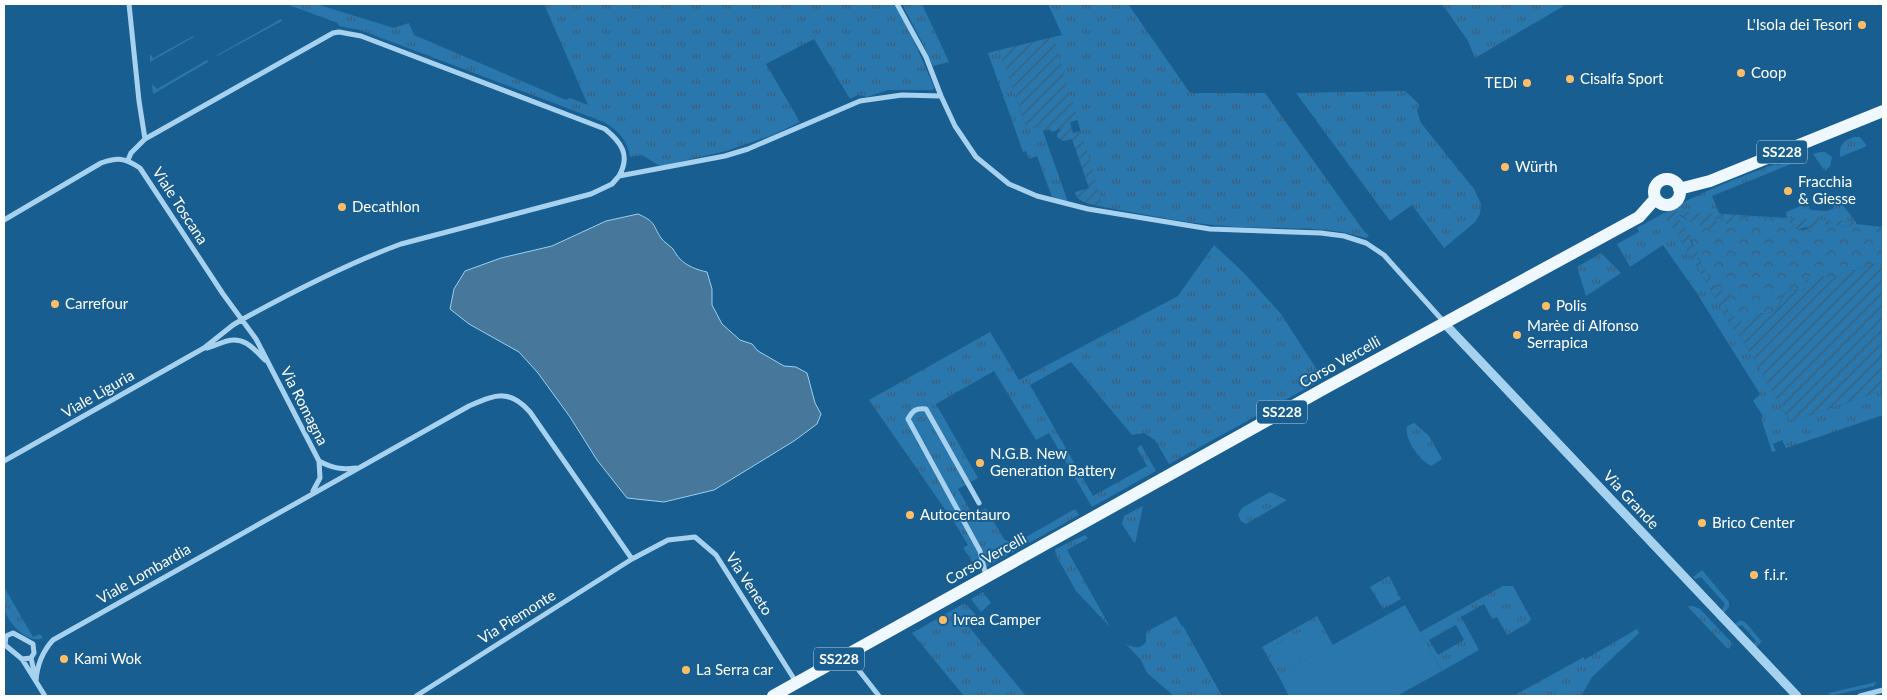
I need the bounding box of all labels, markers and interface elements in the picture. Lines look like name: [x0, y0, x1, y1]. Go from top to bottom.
place label: L'Isola dei Tesori: [1747, 15, 1852, 33]
marker: L'Isola dei Tesori: [1856, 19, 1868, 31]
place label: Coop: [1751, 63, 1786, 81]
marker: Coop: [1735, 67, 1747, 79]
place label: Cisalfa Sport: [1580, 69, 1664, 87]
place label: TEDi: [1485, 73, 1517, 91]
marker: Cisalfa Sport: [1564, 73, 1576, 85]
marker: TEDi: [1521, 77, 1533, 89]
road number: SS228: [1757, 140, 1807, 163]
place label: Würth: [1515, 157, 1558, 175]
marker: Würth: [1499, 161, 1511, 173]
street label: Viale Toscana: [149, 163, 212, 247]
place label: Fracchia & Giesse: [1798, 172, 1856, 207]
marker: Fracchia & Giesse: [1782, 185, 1794, 197]
place label: Decathlon: [352, 197, 420, 215]
marker: Decathlon: [336, 201, 348, 213]
place label: Carrefour: [65, 294, 129, 312]
place label: Polis: [1556, 296, 1587, 314]
marker: Carrefour: [49, 298, 61, 310]
marker: Polis: [1540, 300, 1552, 312]
place label: Marèe di Alfonso Serrapica: [1527, 316, 1639, 351]
marker: Marèe di Alfonso Serrapica: [1511, 329, 1523, 341]
street label: Corso Vercelli: [1296, 331, 1383, 391]
street label: Via Romagna: [277, 363, 332, 448]
street label: Viale Liguria: [58, 365, 137, 421]
road number: SS228: [1257, 401, 1307, 424]
place label: N.G.B. New Generation Battery: [990, 444, 1116, 479]
marker: N.G.B. New Generation Battery: [974, 457, 986, 469]
street label: Via Grande: [1600, 466, 1663, 532]
place label: Autocentauro: [920, 505, 1010, 523]
marker: Autocentauro: [904, 509, 916, 521]
place label: Brico Center: [1712, 513, 1795, 531]
marker: Brico Center: [1696, 517, 1708, 529]
street label: Corso Vercelli: [942, 528, 1029, 588]
street label: Viale Lombardia: [94, 539, 193, 607]
street label: Via Veneto: [723, 549, 777, 618]
place label: f.i.r.: [1764, 565, 1788, 583]
marker: f.i.r.: [1748, 569, 1760, 581]
street label: Via Piemonte: [474, 585, 559, 647]
place label: Ivrea Camper: [953, 610, 1041, 628]
marker: Ivrea Camper: [937, 614, 949, 626]
road number: SS228: [814, 648, 864, 671]
place label: Kami Wok: [74, 649, 142, 667]
marker: Kami Wok: [58, 653, 70, 665]
place label: La Serra car: [696, 660, 774, 678]
marker: La Serra car: [680, 664, 692, 676]

